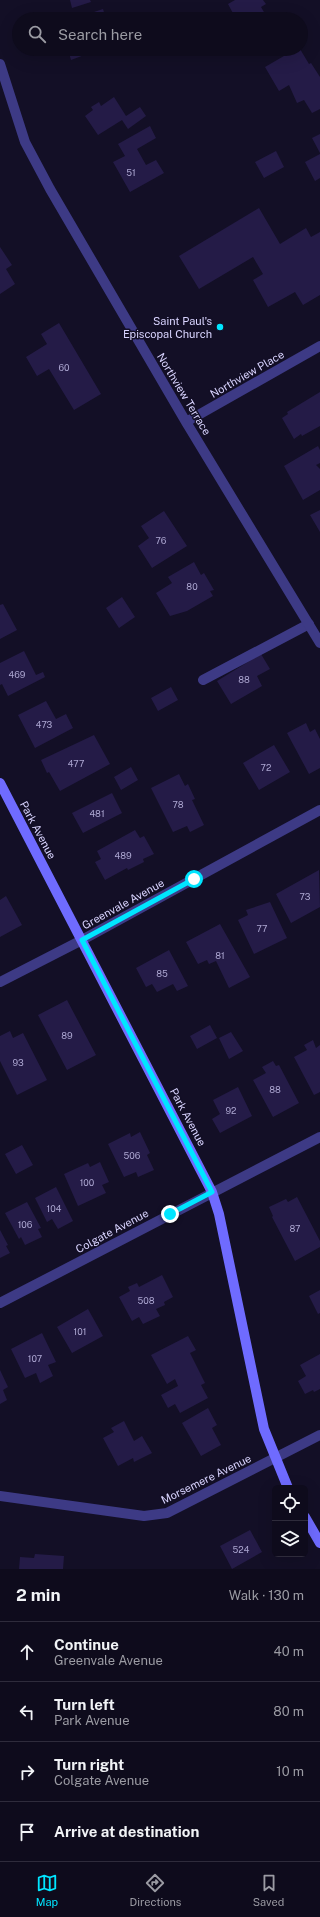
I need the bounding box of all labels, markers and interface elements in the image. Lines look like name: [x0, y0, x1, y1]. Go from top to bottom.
search box: [12, 12, 308, 56]
icon: search: [26, 23, 48, 45]
text: Search here: [58, 26, 142, 43]
house number: 51: [126, 167, 136, 178]
place label: Saint Paul's Episcopal Church: [123, 315, 212, 340]
marker: Saint Paul's Episcopal Church: [215, 322, 225, 332]
street label: Northview Place: [208, 348, 286, 400]
street label: Northview Terrace: [155, 351, 213, 437]
house number: 60: [58, 362, 70, 373]
house number: 76: [156, 535, 167, 546]
house number: 80: [186, 581, 198, 592]
house number: 469: [9, 669, 26, 680]
house number: 88: [238, 674, 250, 685]
house number: 473: [36, 719, 53, 730]
house number: 477: [68, 758, 84, 769]
house number: 72: [261, 762, 271, 773]
street label: Park Avenue: [18, 799, 58, 861]
house number: 78: [172, 799, 184, 810]
house number: 481: [89, 808, 105, 819]
house number: 489: [114, 850, 132, 861]
route start: [185, 870, 203, 888]
street label: Greenvale Avenue: [80, 876, 166, 932]
house number: 73: [300, 891, 311, 902]
house number: 77: [257, 923, 267, 934]
house number: 81: [215, 950, 225, 961]
house number: 85: [156, 968, 168, 979]
house number: 89: [61, 1030, 73, 1041]
house number: 93: [12, 1057, 24, 1068]
house number: 88: [269, 1084, 281, 1095]
street label: Park Avenue: [168, 1086, 208, 1148]
house number: 92: [226, 1105, 236, 1116]
house number: 506: [124, 1150, 141, 1161]
house number: 100: [80, 1177, 95, 1188]
house number: 104: [47, 1203, 62, 1214]
route end: [161, 1205, 179, 1223]
street label: Colgate Avenue: [74, 1207, 150, 1255]
house number: 106: [18, 1219, 33, 1230]
house number: 87: [289, 1223, 301, 1234]
house number: 508: [137, 1295, 155, 1306]
house number: 101: [74, 1326, 86, 1337]
house number: 107: [28, 1353, 42, 1364]
street label: Morsemere Avenue: [159, 1452, 253, 1506]
map controls: [272, 1485, 308, 1557]
button: locate: [272, 1485, 308, 1521]
button: layers: [272, 1521, 308, 1557]
house number: 524: [233, 1544, 250, 1555]
text: 2 min: [16, 1585, 61, 1605]
text: Walk · 130 m: [229, 1588, 304, 1603]
text: Continue: [54, 1636, 119, 1653]
icon: ahead: [16, 1641, 38, 1663]
text: 40 m: [273, 1644, 304, 1659]
text: Greenvale Avenue: [54, 1653, 163, 1668]
text: Turn left: [54, 1696, 115, 1713]
icon: left: [16, 1701, 38, 1723]
text: 80 m: [273, 1704, 304, 1719]
text: Park Avenue: [54, 1713, 130, 1728]
text: Turn right: [54, 1756, 124, 1773]
icon: right: [16, 1761, 38, 1783]
text: 10 m: [276, 1764, 304, 1779]
text: Colgate Avenue: [54, 1773, 149, 1788]
icon: arrive: [16, 1821, 38, 1843]
text: Arrive at destination: [54, 1823, 199, 1840]
tab: Map: [36, 1872, 58, 1908]
tab: Directions: [130, 1872, 181, 1908]
tab: Saved: [253, 1872, 284, 1908]

